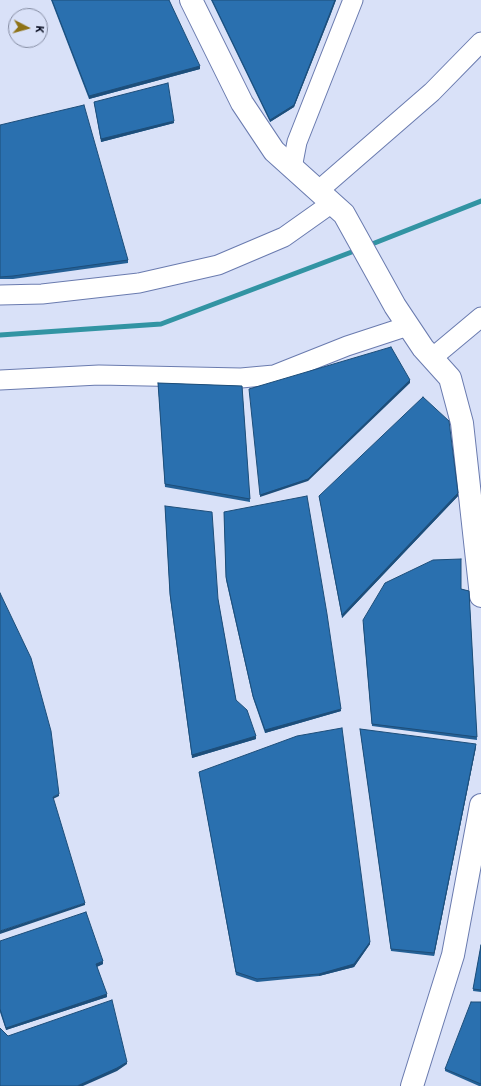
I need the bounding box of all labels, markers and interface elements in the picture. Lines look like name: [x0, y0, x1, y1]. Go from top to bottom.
north arrow: [8, 8, 48, 48]
text: K: [33, 25, 46, 33]

